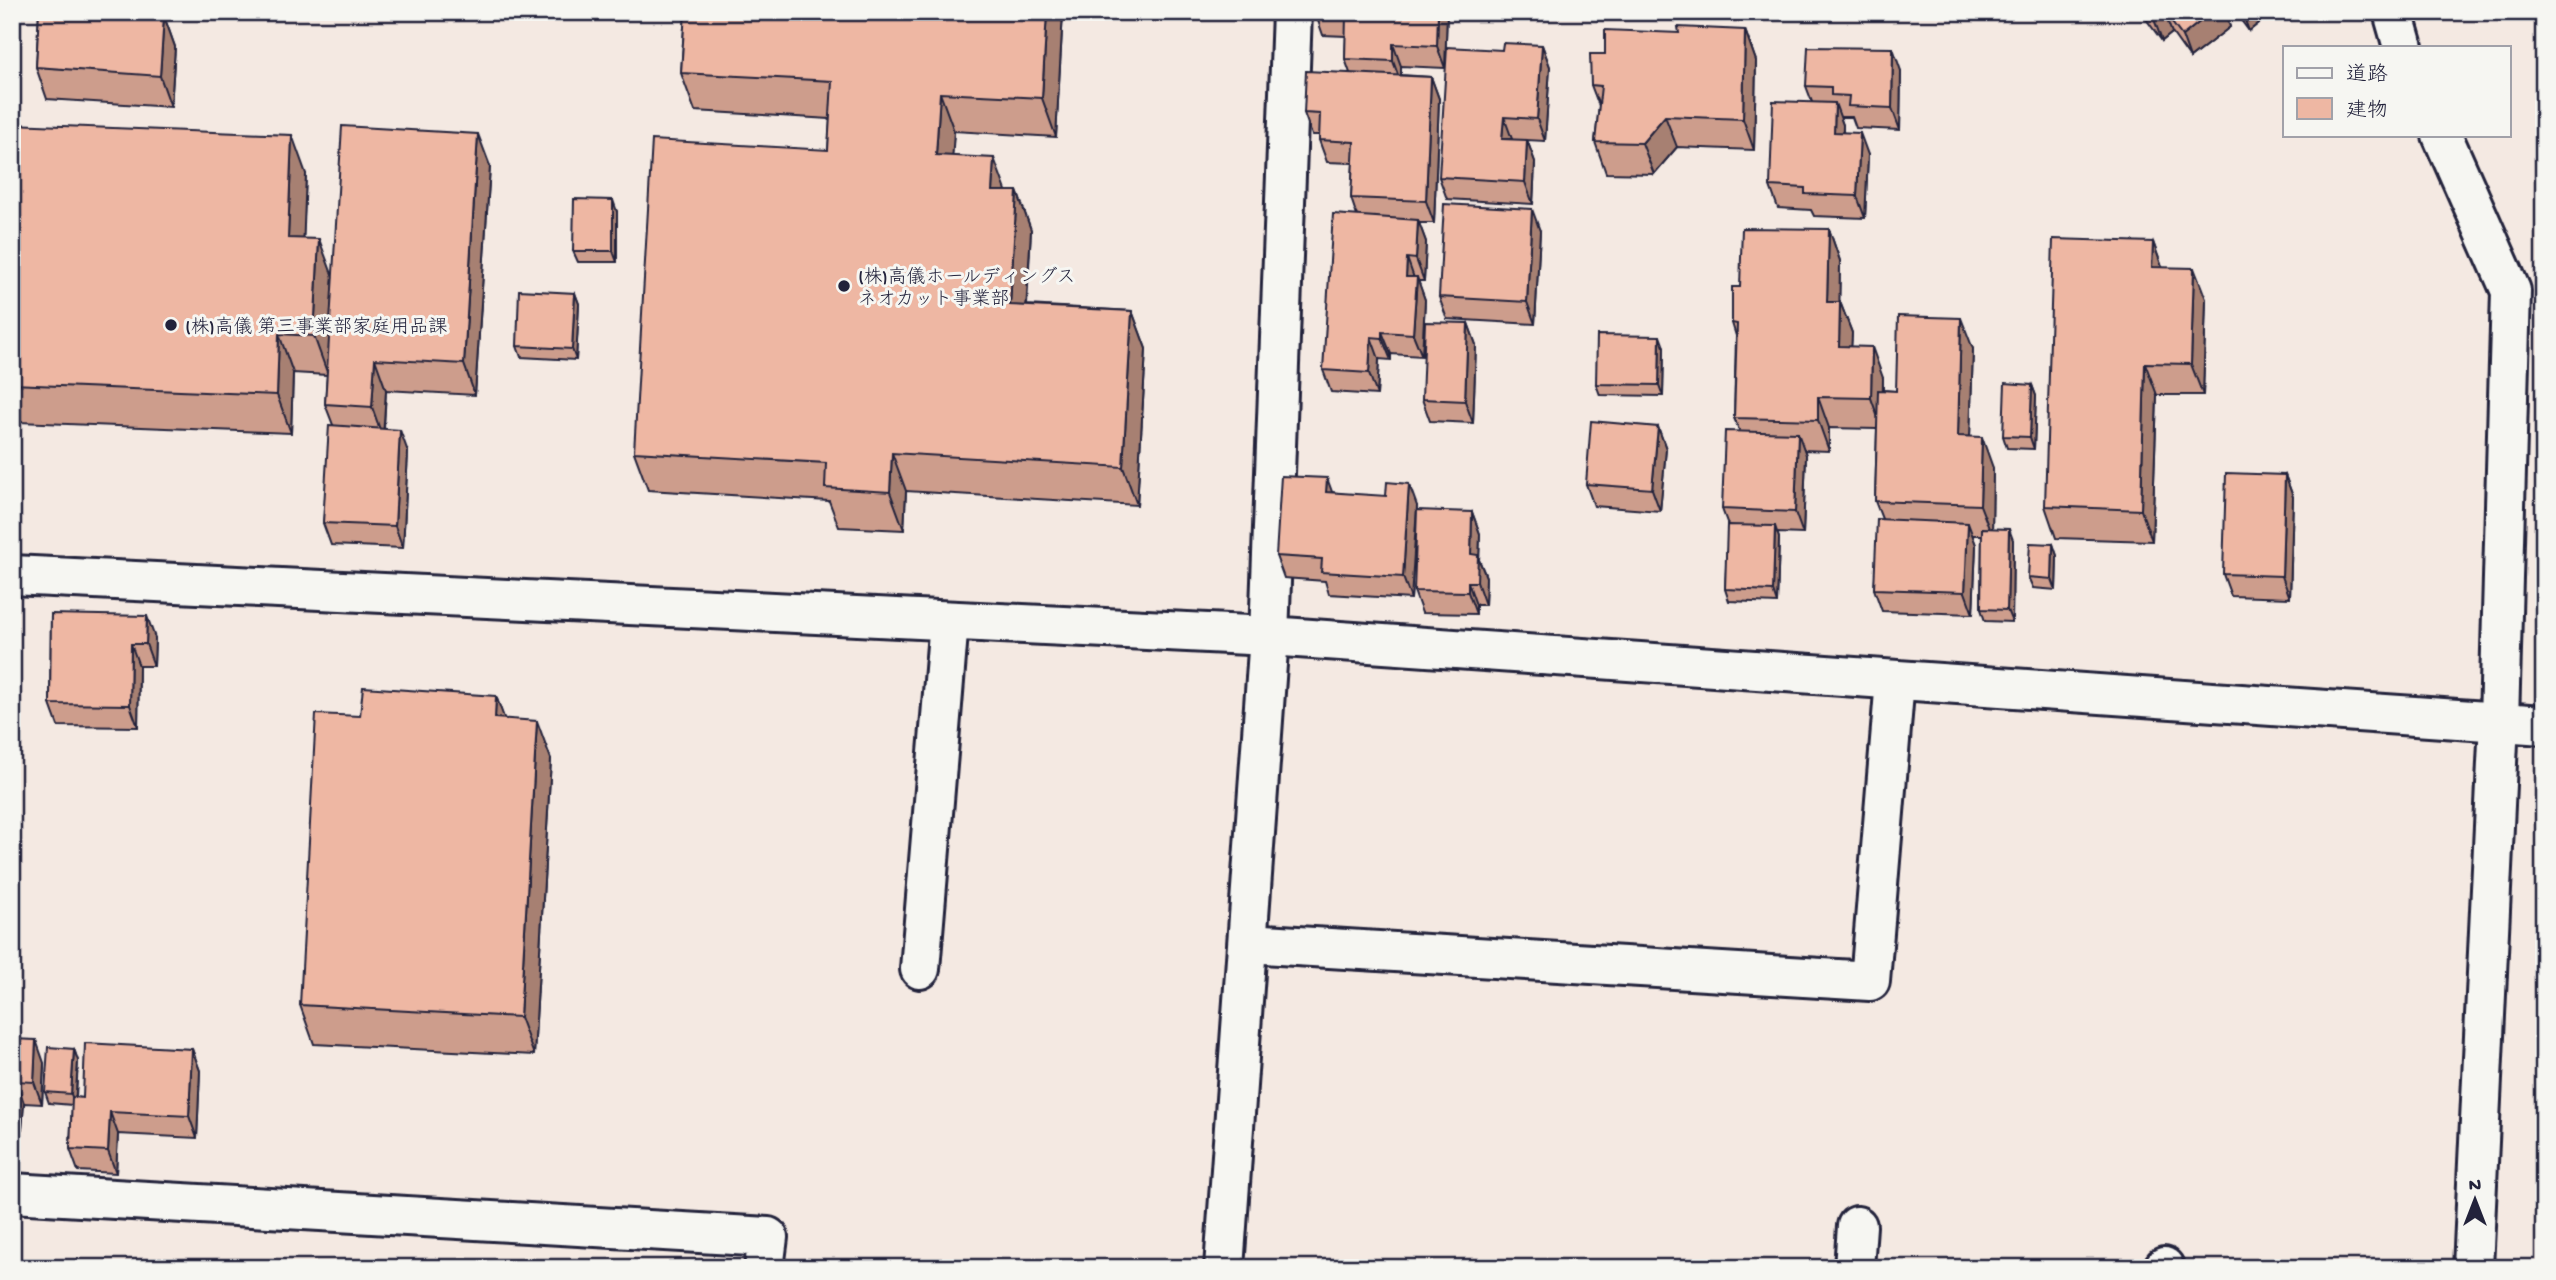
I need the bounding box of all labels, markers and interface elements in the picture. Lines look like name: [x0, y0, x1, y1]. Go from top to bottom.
legend: [2283, 46, 2510, 136]
text: 道路: [2346, 63, 2388, 89]
text: 建物: [2346, 99, 2388, 125]
place label: (株)高儀ホールディングス ネオカット事業部: [858, 266, 1075, 312]
marker: (株)高儀ホールディングス ネオカット事業部: [836, 278, 852, 294]
place label: (株)高儀 第三事業部家庭用品課: [185, 316, 447, 340]
marker: (株)高儀 第三事業部家庭用品課: [163, 317, 179, 333]
north arrow: [2440, 1164, 2510, 1234]
text: N: [2469, 1175, 2481, 1198]

